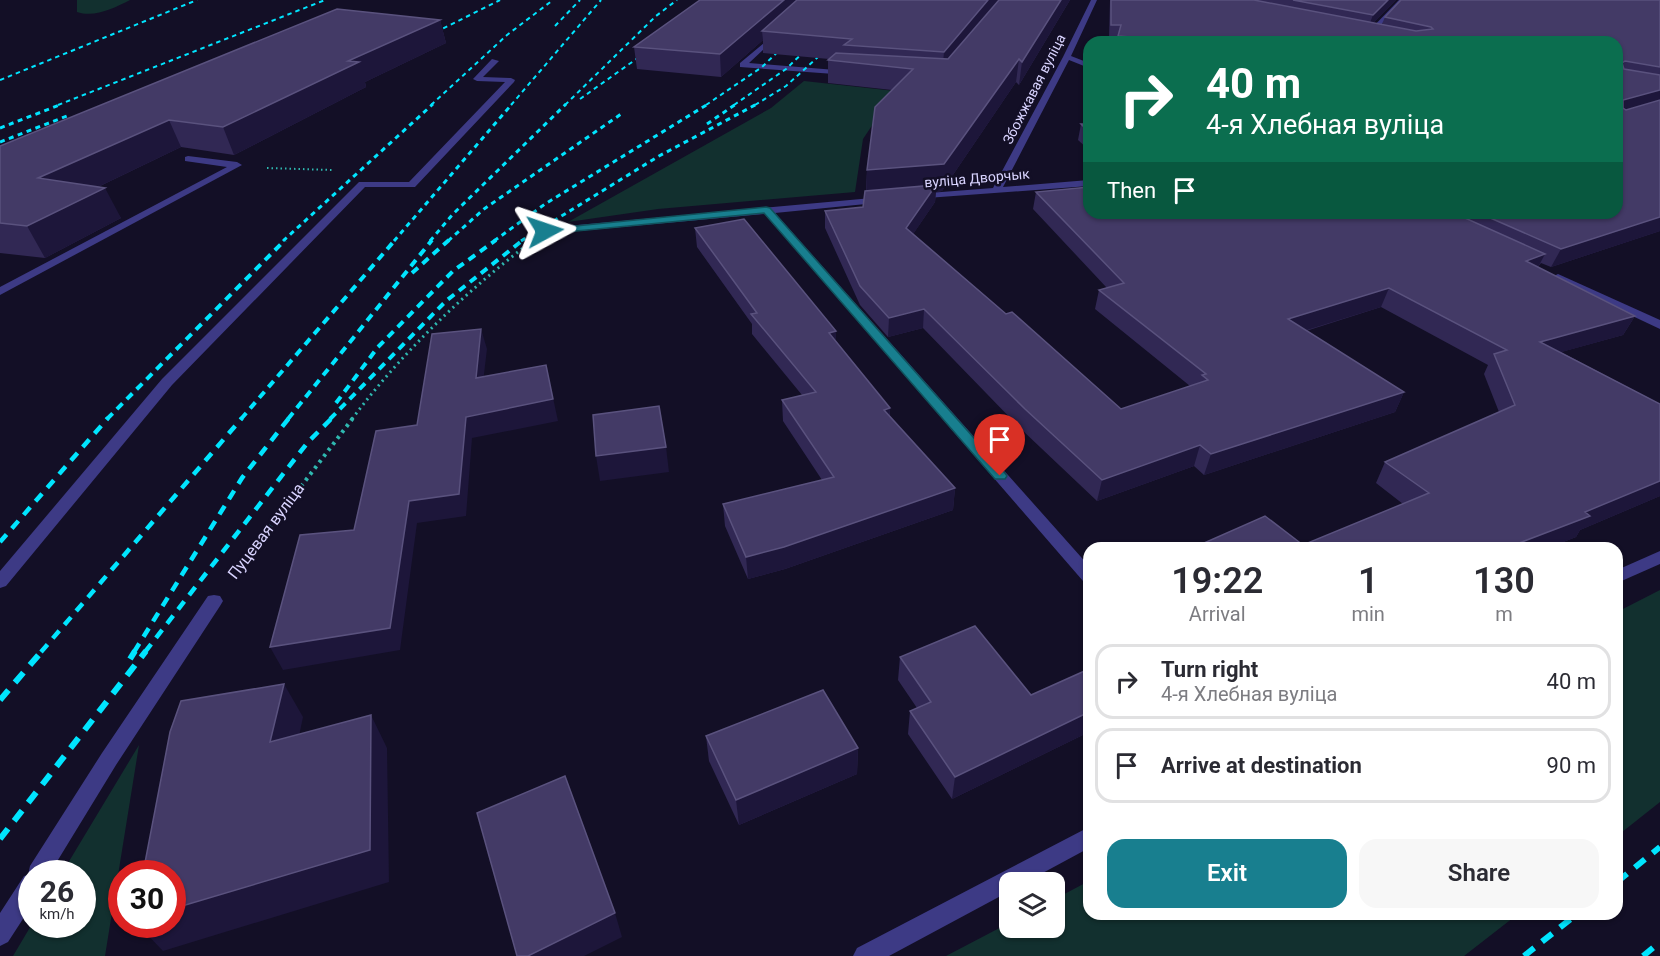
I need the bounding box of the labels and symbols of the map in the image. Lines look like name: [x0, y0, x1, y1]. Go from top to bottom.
street label: Збожжавая вуліца: [999, 31, 1069, 147]
street label: вуліца Дворчык: [924, 165, 1031, 191]
position arrow: [513, 199, 577, 263]
pin: [974, 414, 1025, 476]
street label: Пуцевая вуліца: [224, 479, 308, 583]
speed limit sign: 30: [108, 860, 186, 938]

